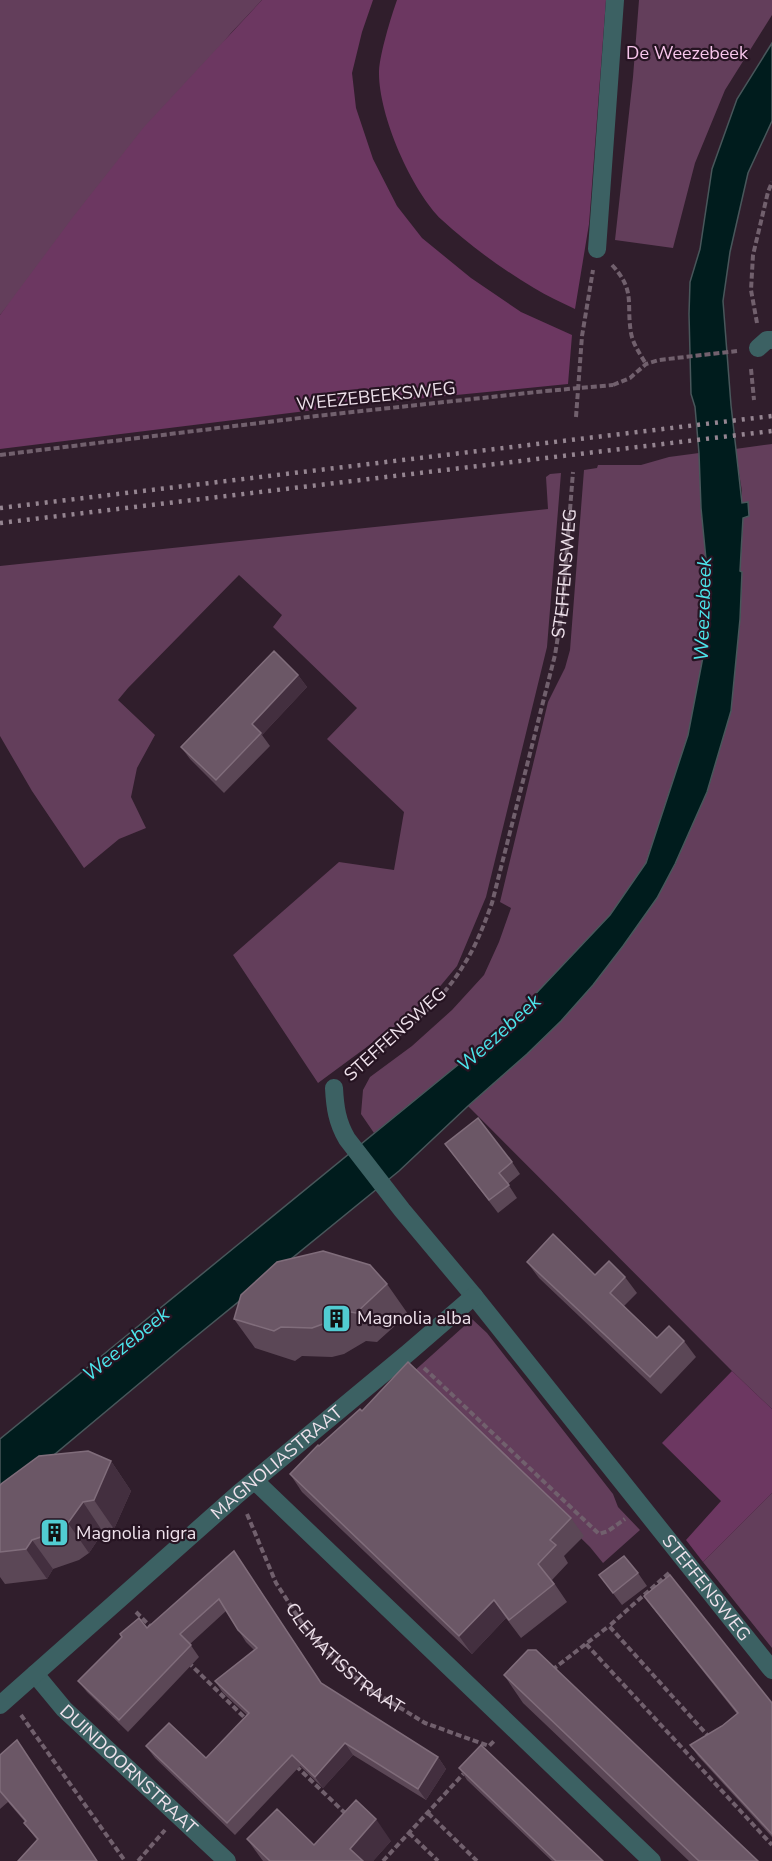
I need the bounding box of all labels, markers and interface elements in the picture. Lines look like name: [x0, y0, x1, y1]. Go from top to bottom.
park label: De Weezebeek: [626, 41, 749, 65]
street label: WEEZEBEEKSWEG: [295, 376, 457, 416]
street label: STEFFENSWEG: [546, 508, 582, 640]
water label: Weezebeek: [688, 555, 718, 662]
street label: STEFFENSWEG: [339, 982, 451, 1086]
water label: Weezebeek: [451, 987, 548, 1078]
water label: Weezebeek: [77, 1300, 176, 1387]
building icon: Magnolia alba: [320, 1302, 352, 1334]
place label: Magnolia alba: [357, 1306, 471, 1330]
street label: MAGNOLIASTRAAT: [206, 1400, 348, 1525]
building icon: Magnolia nigra: [39, 1517, 71, 1549]
place label: Magnolia nigra: [76, 1521, 196, 1545]
street label: STEFFENSWEG: [656, 1529, 756, 1646]
street label: CLEMATISSTRAAT: [280, 1598, 409, 1719]
street label: DUINDOORNSTRAAT: [55, 1699, 203, 1840]

